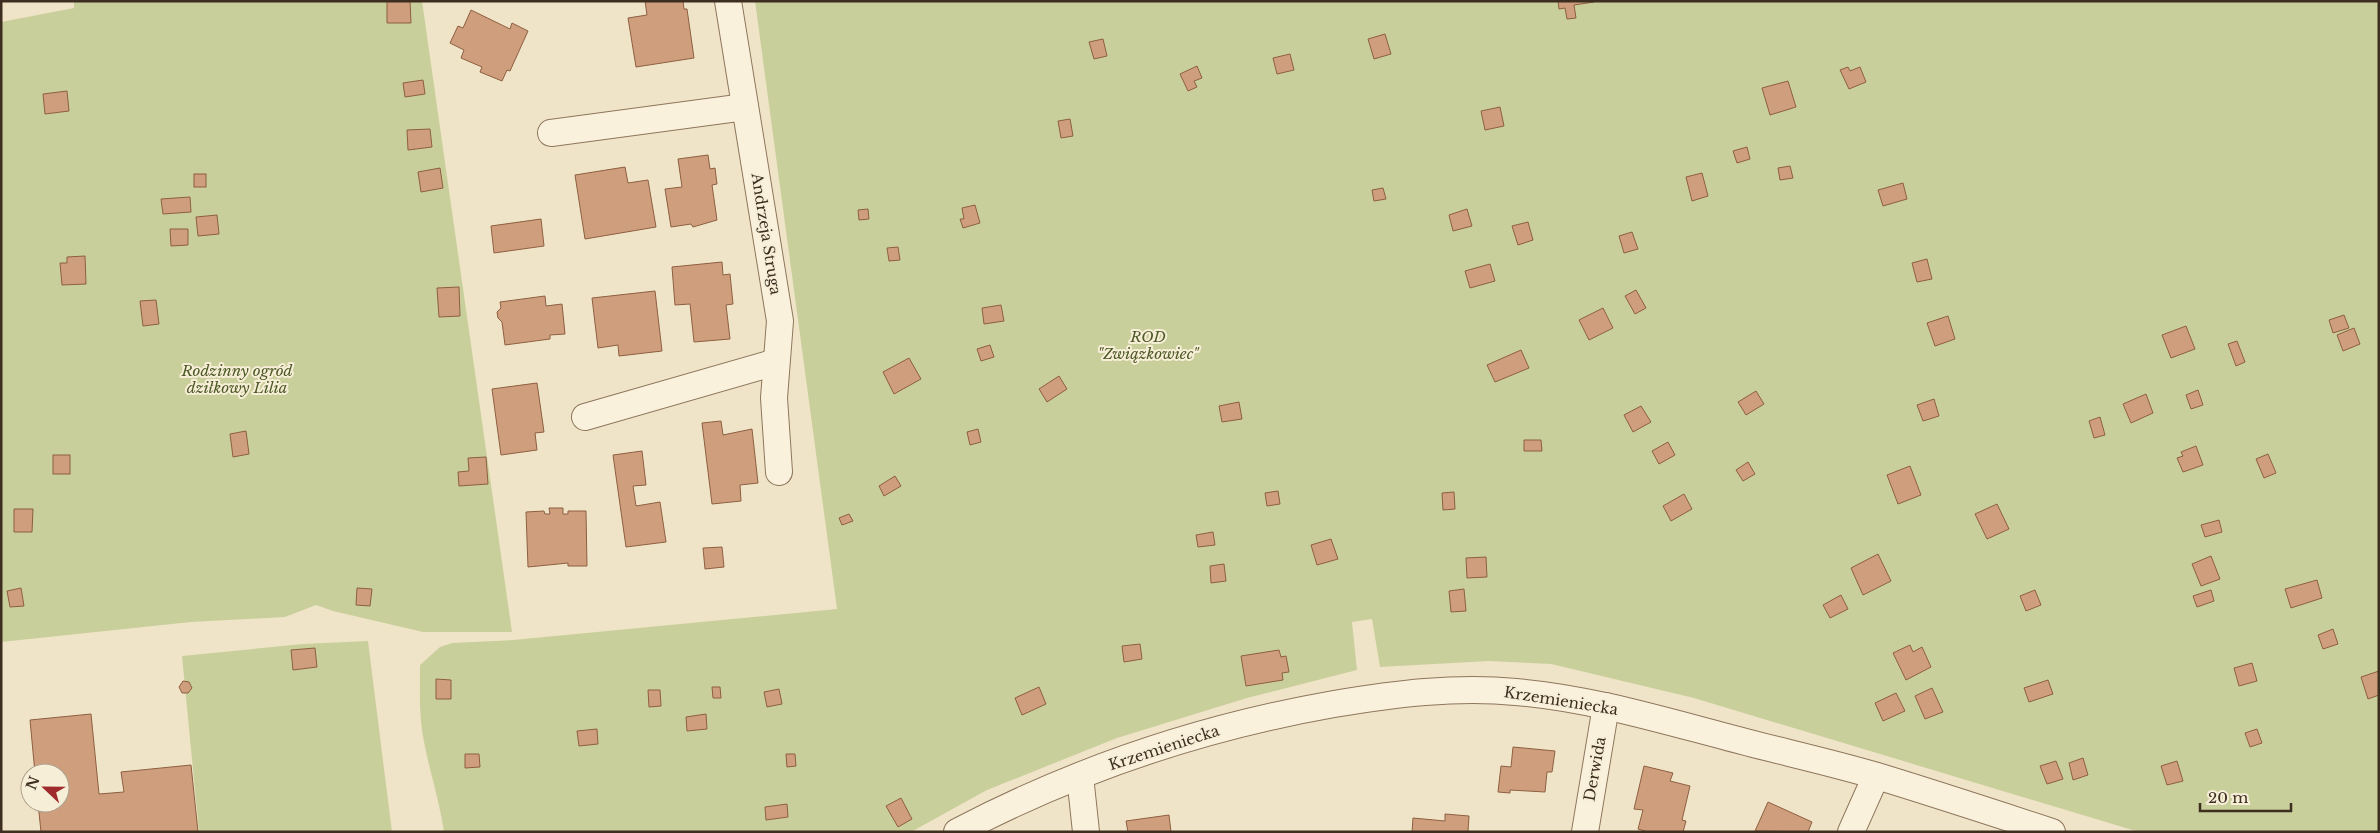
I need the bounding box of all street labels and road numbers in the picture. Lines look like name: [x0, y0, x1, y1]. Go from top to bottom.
street label: Andrzeja Struga: [747, 171, 786, 297]
street label: Krzemieniecka: [1503, 682, 1620, 719]
street label: Krzemieniecka: [1106, 720, 1222, 774]
street label: Derwida: [1579, 734, 1610, 803]

